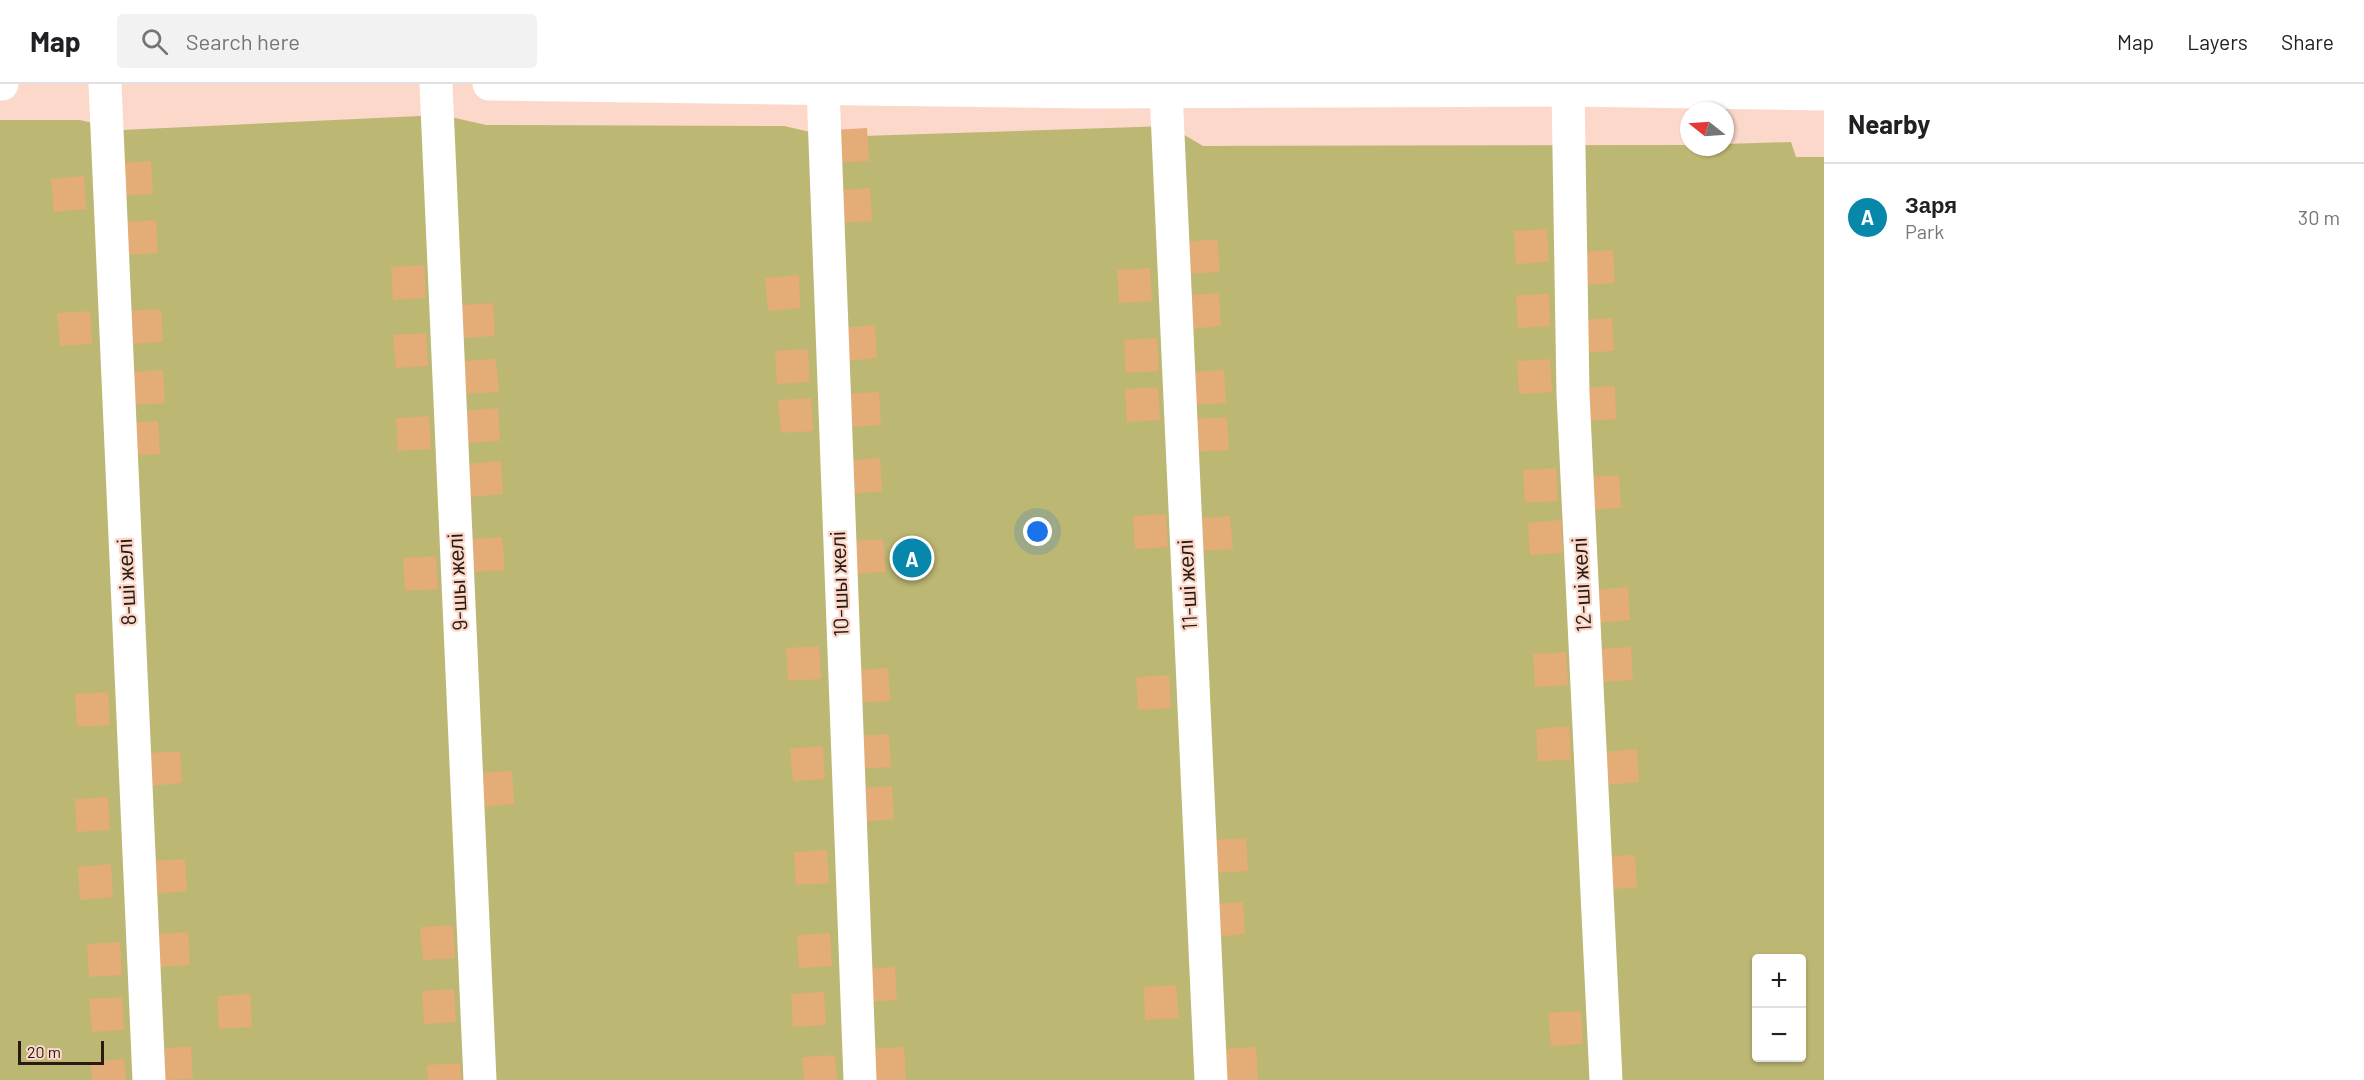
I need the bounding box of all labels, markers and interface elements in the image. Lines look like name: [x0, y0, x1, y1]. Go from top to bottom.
search box: [117, 14, 537, 68]
text: Map: [30, 24, 81, 58]
icon: search: [138, 25, 171, 58]
text: Search here: [186, 28, 300, 54]
text: Map: [2117, 29, 2154, 54]
text: Layers: [2187, 29, 2248, 54]
text: Share: [2281, 29, 2334, 54]
north arrow: [1680, 102, 1734, 156]
text: Nearby: [1848, 108, 1930, 139]
text: Заря: [1905, 191, 1957, 217]
text: A: [1861, 205, 1874, 229]
text: 30 m: [2298, 205, 2340, 229]
text: Park: [1905, 219, 1944, 243]
your location: [1023, 517, 1052, 546]
street label: 10-шы желі: [824, 531, 853, 637]
street label: 9-шы желі: [441, 533, 472, 631]
pin: A: [892, 536, 932, 580]
street label: 12-ші желі: [1566, 537, 1595, 633]
street label: 8-ші желі: [111, 538, 140, 626]
street label: 11-ші желі: [1172, 539, 1201, 631]
map controls: [1752, 954, 1806, 1062]
button: +: [1752, 954, 1806, 1008]
button: −: [1752, 1008, 1806, 1062]
scale bar: [18, 1038, 104, 1066]
text: 20 m: [27, 1042, 61, 1061]

